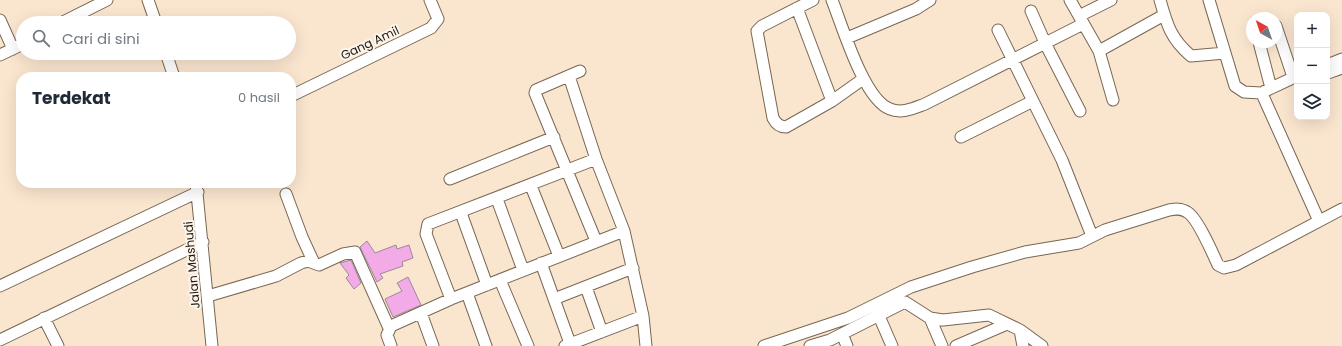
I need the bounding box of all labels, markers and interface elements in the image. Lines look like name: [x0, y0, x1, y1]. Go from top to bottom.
north arrow: [1246, 12, 1282, 48]
map controls: [1294, 12, 1330, 120]
button: +: [1294, 12, 1330, 48]
search box: [16, 16, 296, 60]
street label: Gang Amil: [338, 22, 402, 64]
icon: search: [30, 27, 52, 49]
text: Cari di sini: [62, 28, 140, 49]
button: −: [1294, 48, 1330, 84]
button: layers: [1294, 84, 1330, 120]
text: Terdekat: [32, 86, 111, 110]
text: 0 hasil: [238, 88, 280, 107]
street label: Jalan Mashudi: [179, 221, 204, 309]

